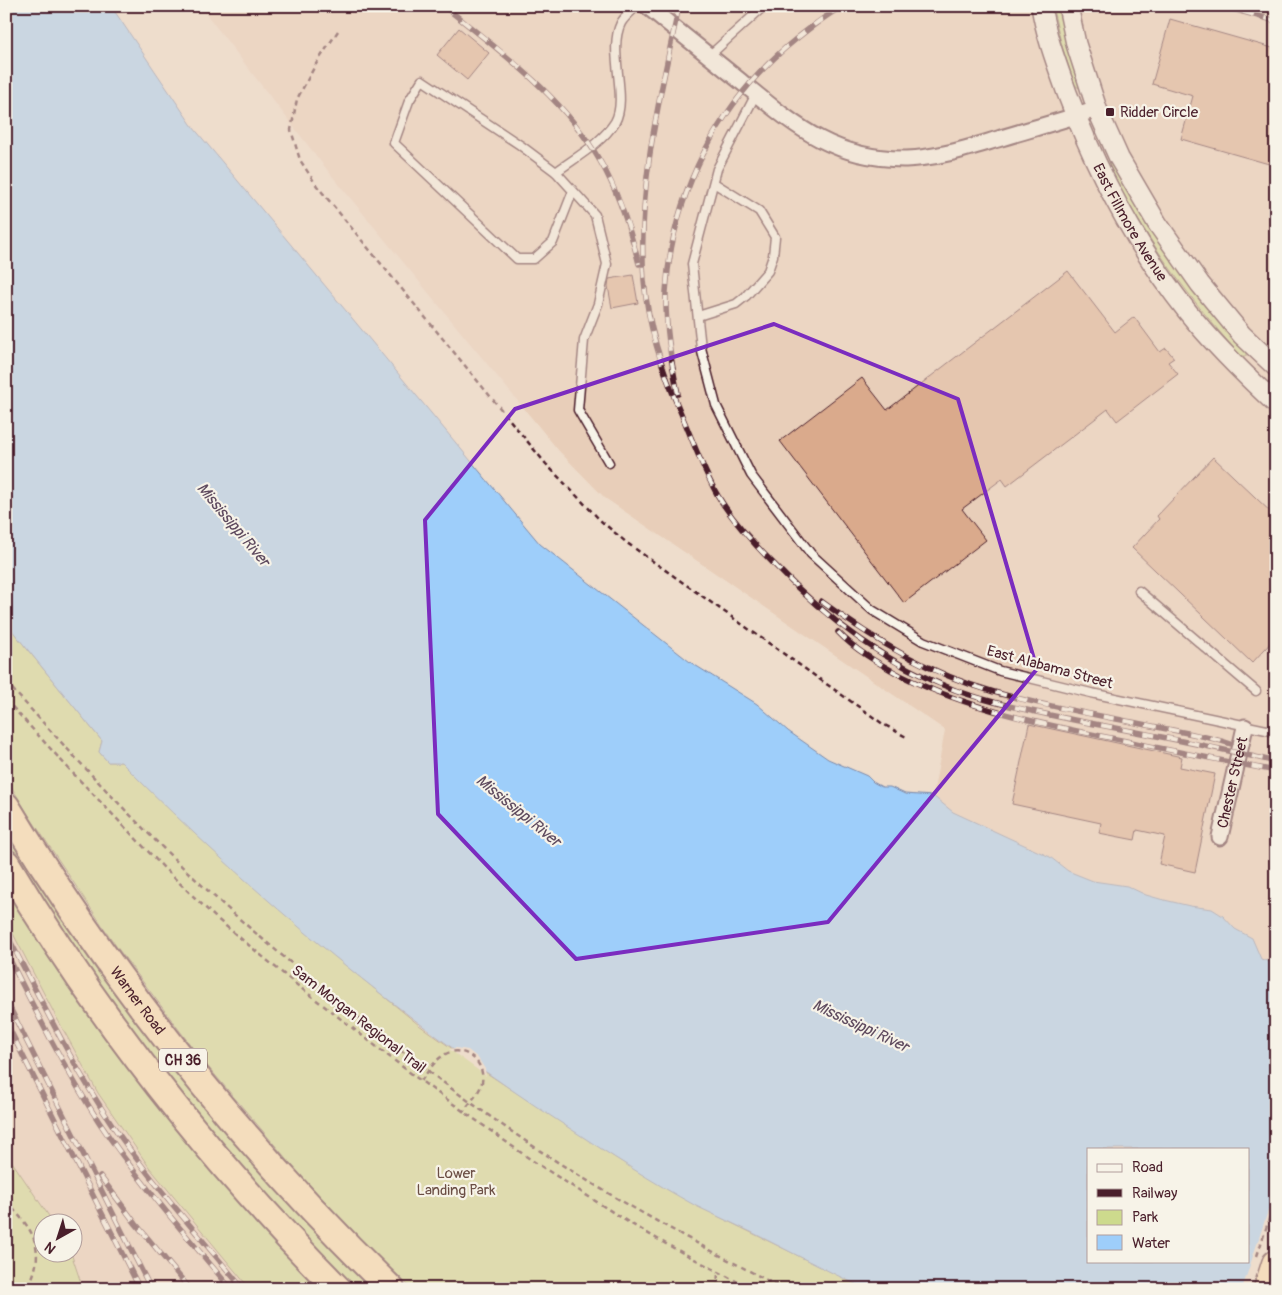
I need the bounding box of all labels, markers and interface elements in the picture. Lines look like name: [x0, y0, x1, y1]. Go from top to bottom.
place label: Ridder Circle: [1120, 103, 1199, 122]
marker: Ridder Circle: [1104, 106, 1116, 118]
street label: East Fillmore Avenue: [1088, 160, 1171, 286]
water label: Mississippi River: [192, 479, 276, 572]
street label: East Alabama Street: [985, 642, 1116, 694]
street label: Chester Street: [1213, 734, 1253, 830]
water label: Mississippi River: [472, 770, 567, 853]
street label: Sam Morgan Regional Trail: [288, 961, 430, 1078]
street label: Warner Road: [105, 963, 169, 1039]
water label: Mississippi River: [809, 995, 914, 1058]
road number: CH 36: [159, 1048, 207, 1072]
legend: [1087, 1148, 1250, 1262]
text: Road: [1132, 1158, 1163, 1177]
park label: Lower Landing Park: [417, 1164, 496, 1200]
text: Railway: [1132, 1184, 1178, 1203]
text: Park: [1132, 1208, 1159, 1227]
north arrow: [32, 1212, 82, 1262]
text: Water: [1132, 1234, 1171, 1253]
text: N: [41, 1238, 59, 1257]

